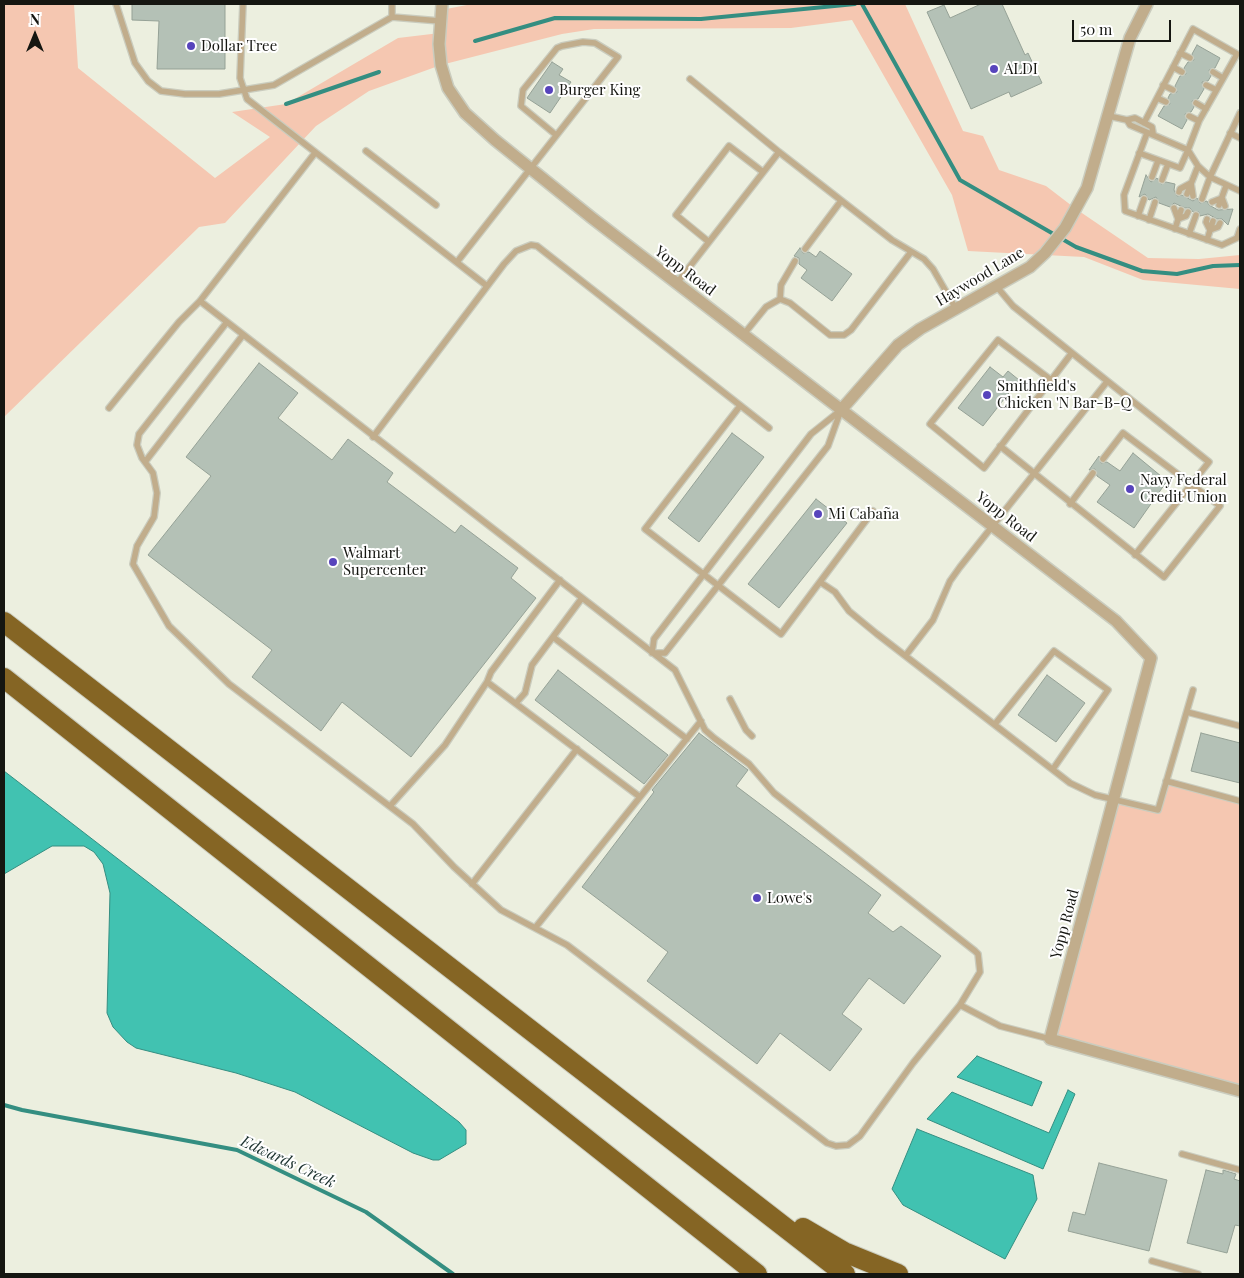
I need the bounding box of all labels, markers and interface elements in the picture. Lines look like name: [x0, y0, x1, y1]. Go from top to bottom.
north arrow: [10, 10, 60, 60]
text: N: [30, 10, 40, 29]
scale bar: [1074, 10, 1173, 42]
text: 50 m: [1080, 19, 1112, 39]
place label: Dollar Tree: [201, 37, 277, 55]
marker: Dollar Tree: [185, 40, 197, 52]
place label: ALDI: [1004, 60, 1038, 78]
marker: ALDI: [988, 63, 1000, 75]
place label: Burger King: [559, 81, 640, 99]
marker: Burger King: [543, 84, 555, 96]
street label: Yopp Road: [651, 242, 719, 300]
street label: Haywood Lane: [933, 244, 1027, 310]
place label: Smithfield's Chicken 'N Bar-B-Q: [997, 377, 1132, 412]
marker: Smithfield's Chicken 'N Bar-B-Q: [981, 389, 993, 401]
place label: Navy Federal Credit Union: [1140, 471, 1227, 506]
marker: Navy Federal Credit Union: [1124, 483, 1136, 495]
street label: Yopp Road: [972, 488, 1040, 546]
place label: Mi Cabaña: [828, 505, 899, 523]
marker: Mi Cabaña: [812, 508, 824, 520]
place label: Walmart Supercenter: [343, 544, 426, 579]
marker: Walmart Supercenter: [327, 556, 339, 568]
street label: Yopp Road: [1047, 887, 1083, 961]
place label: Lowe's: [767, 889, 812, 907]
marker: Lowe's: [751, 892, 763, 904]
water label: Edwards Creek: [238, 1132, 338, 1192]

